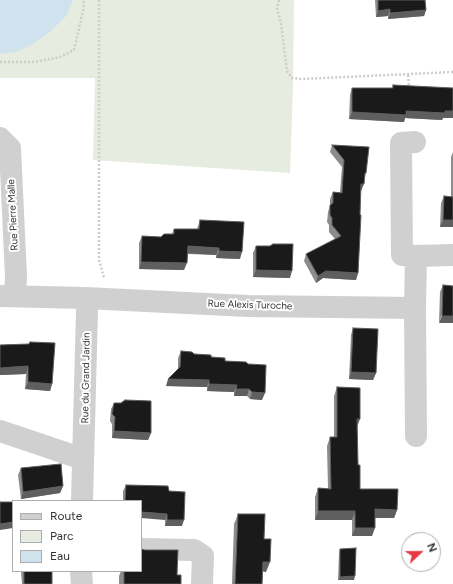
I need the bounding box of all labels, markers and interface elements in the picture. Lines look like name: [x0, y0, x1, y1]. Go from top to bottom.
street label: Rue Pierre Malle: [5, 179, 21, 251]
street label: Rue Alexis Turoche: [208, 298, 292, 312]
street label: Rue du Grand Jardin: [79, 332, 93, 424]
legend: [12, 500, 142, 572]
text: Route: [50, 509, 82, 523]
text: Parc: [50, 529, 74, 543]
north arrow: [401, 532, 441, 572]
text: N: [424, 541, 439, 554]
text: Eau: [50, 549, 70, 563]

